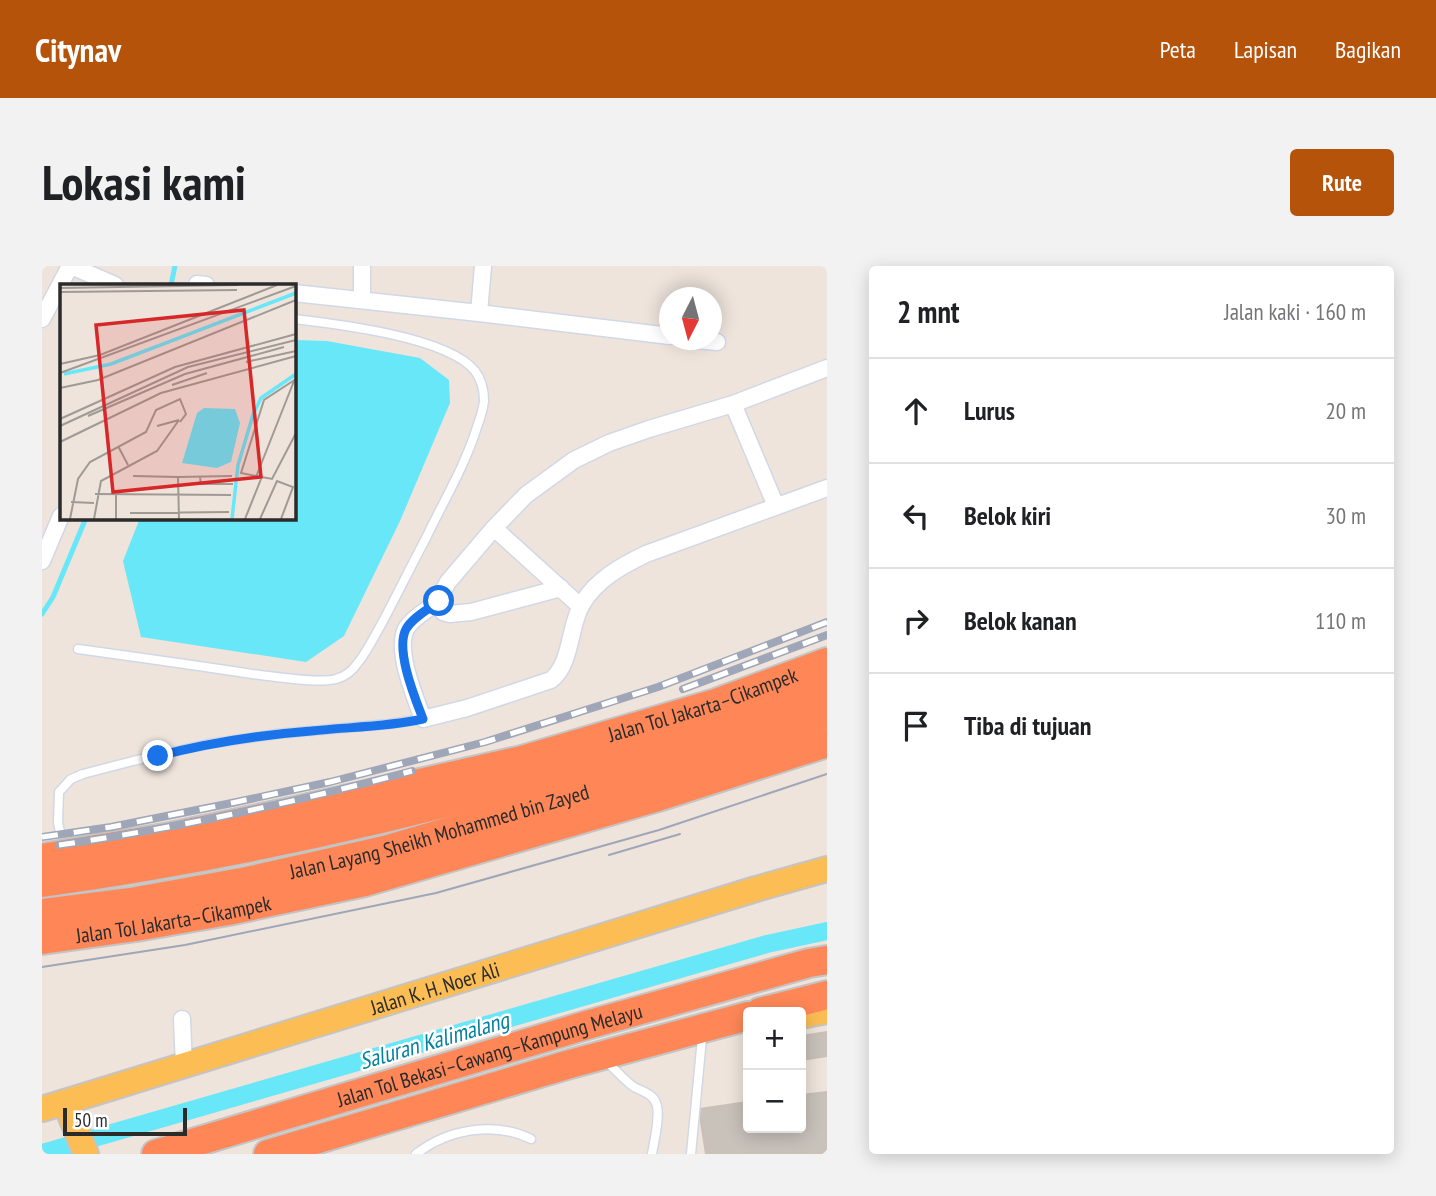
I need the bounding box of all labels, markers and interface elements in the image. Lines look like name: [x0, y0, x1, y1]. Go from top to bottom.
text: Citynav: [35, 28, 121, 71]
text: Peta: [1160, 34, 1196, 65]
text: Lapisan: [1234, 34, 1297, 65]
text: Bagikan: [1335, 34, 1401, 65]
button: Rute: [1290, 149, 1394, 216]
text: Lokasi kami: [42, 150, 246, 214]
inset map: [60, 284, 296, 520]
north arrow: [659, 287, 722, 350]
text: 2 mnt: [897, 292, 960, 331]
text: Jalan kaki · 160 m: [1224, 297, 1366, 326]
icon: ahead: [897, 392, 935, 430]
text: Lurus: [964, 394, 1015, 427]
text: 20 m: [1325, 396, 1366, 425]
icon: left: [897, 497, 935, 535]
text: Belok kiri: [964, 499, 1051, 532]
text: 30 m: [1325, 501, 1366, 530]
route start: [423, 585, 454, 616]
icon: right: [897, 602, 935, 640]
text: Belok kanan: [964, 604, 1077, 637]
text: 110 m: [1315, 606, 1366, 635]
street label: Jalan Tol Jakarta–Cikampek: [604, 661, 801, 748]
icon: arrive: [897, 707, 935, 745]
text: Tiba di tujuan: [964, 709, 1092, 742]
route end: [142, 740, 173, 771]
street label: Jalan Layang Sheikh Mohammed bin Zayed: [286, 778, 592, 885]
street label: Jalan Tol Jakarta–Cikampek: [73, 889, 273, 949]
street label: Jalan K. H. Noer Ali: [366, 955, 503, 1021]
street label: Jalan Tol Bekasi–Cawang–Kampung Melayu: [333, 997, 645, 1113]
water label: Saluran Kalimalang: [356, 1004, 514, 1075]
map controls: [743, 1007, 806, 1133]
button: +: [743, 1007, 806, 1070]
button: −: [743, 1070, 806, 1133]
scale bar: [63, 1105, 187, 1137]
text: 50 m: [74, 1108, 108, 1132]

